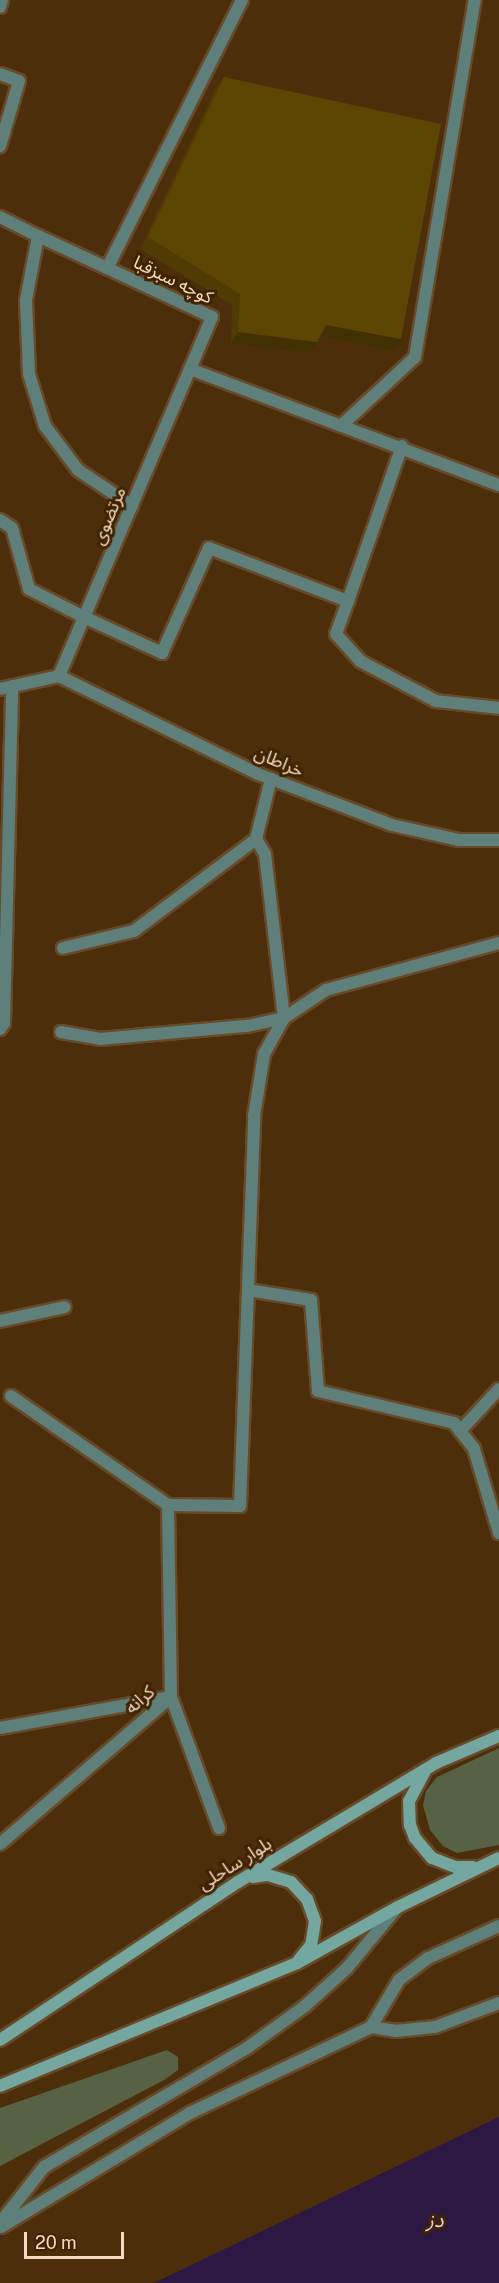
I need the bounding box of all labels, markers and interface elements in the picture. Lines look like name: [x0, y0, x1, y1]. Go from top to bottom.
street label: کوچه سبزقبا: [130, 251, 216, 309]
street label: مرتضوی: [87, 484, 131, 548]
street label: خراطان: [251, 742, 307, 782]
street label: کرانه: [121, 1681, 159, 1719]
street label: بلوار ساحلی: [194, 1833, 276, 1895]
water label: دز: [427, 2208, 443, 2232]
scale bar: [27, 2220, 128, 2258]
text: 20 m: [35, 2232, 77, 2253]

